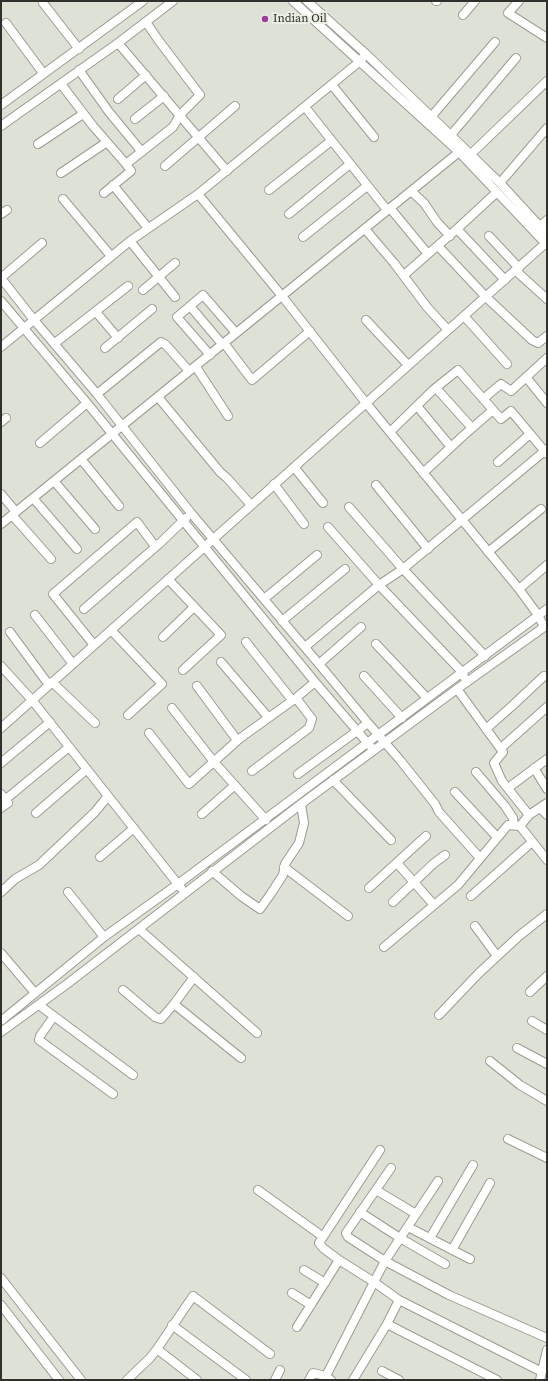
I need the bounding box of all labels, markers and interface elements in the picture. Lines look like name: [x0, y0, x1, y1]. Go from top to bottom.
place label: Indian Oil: [273, 12, 327, 26]
marker: Indian Oil: [260, 14, 270, 24]

